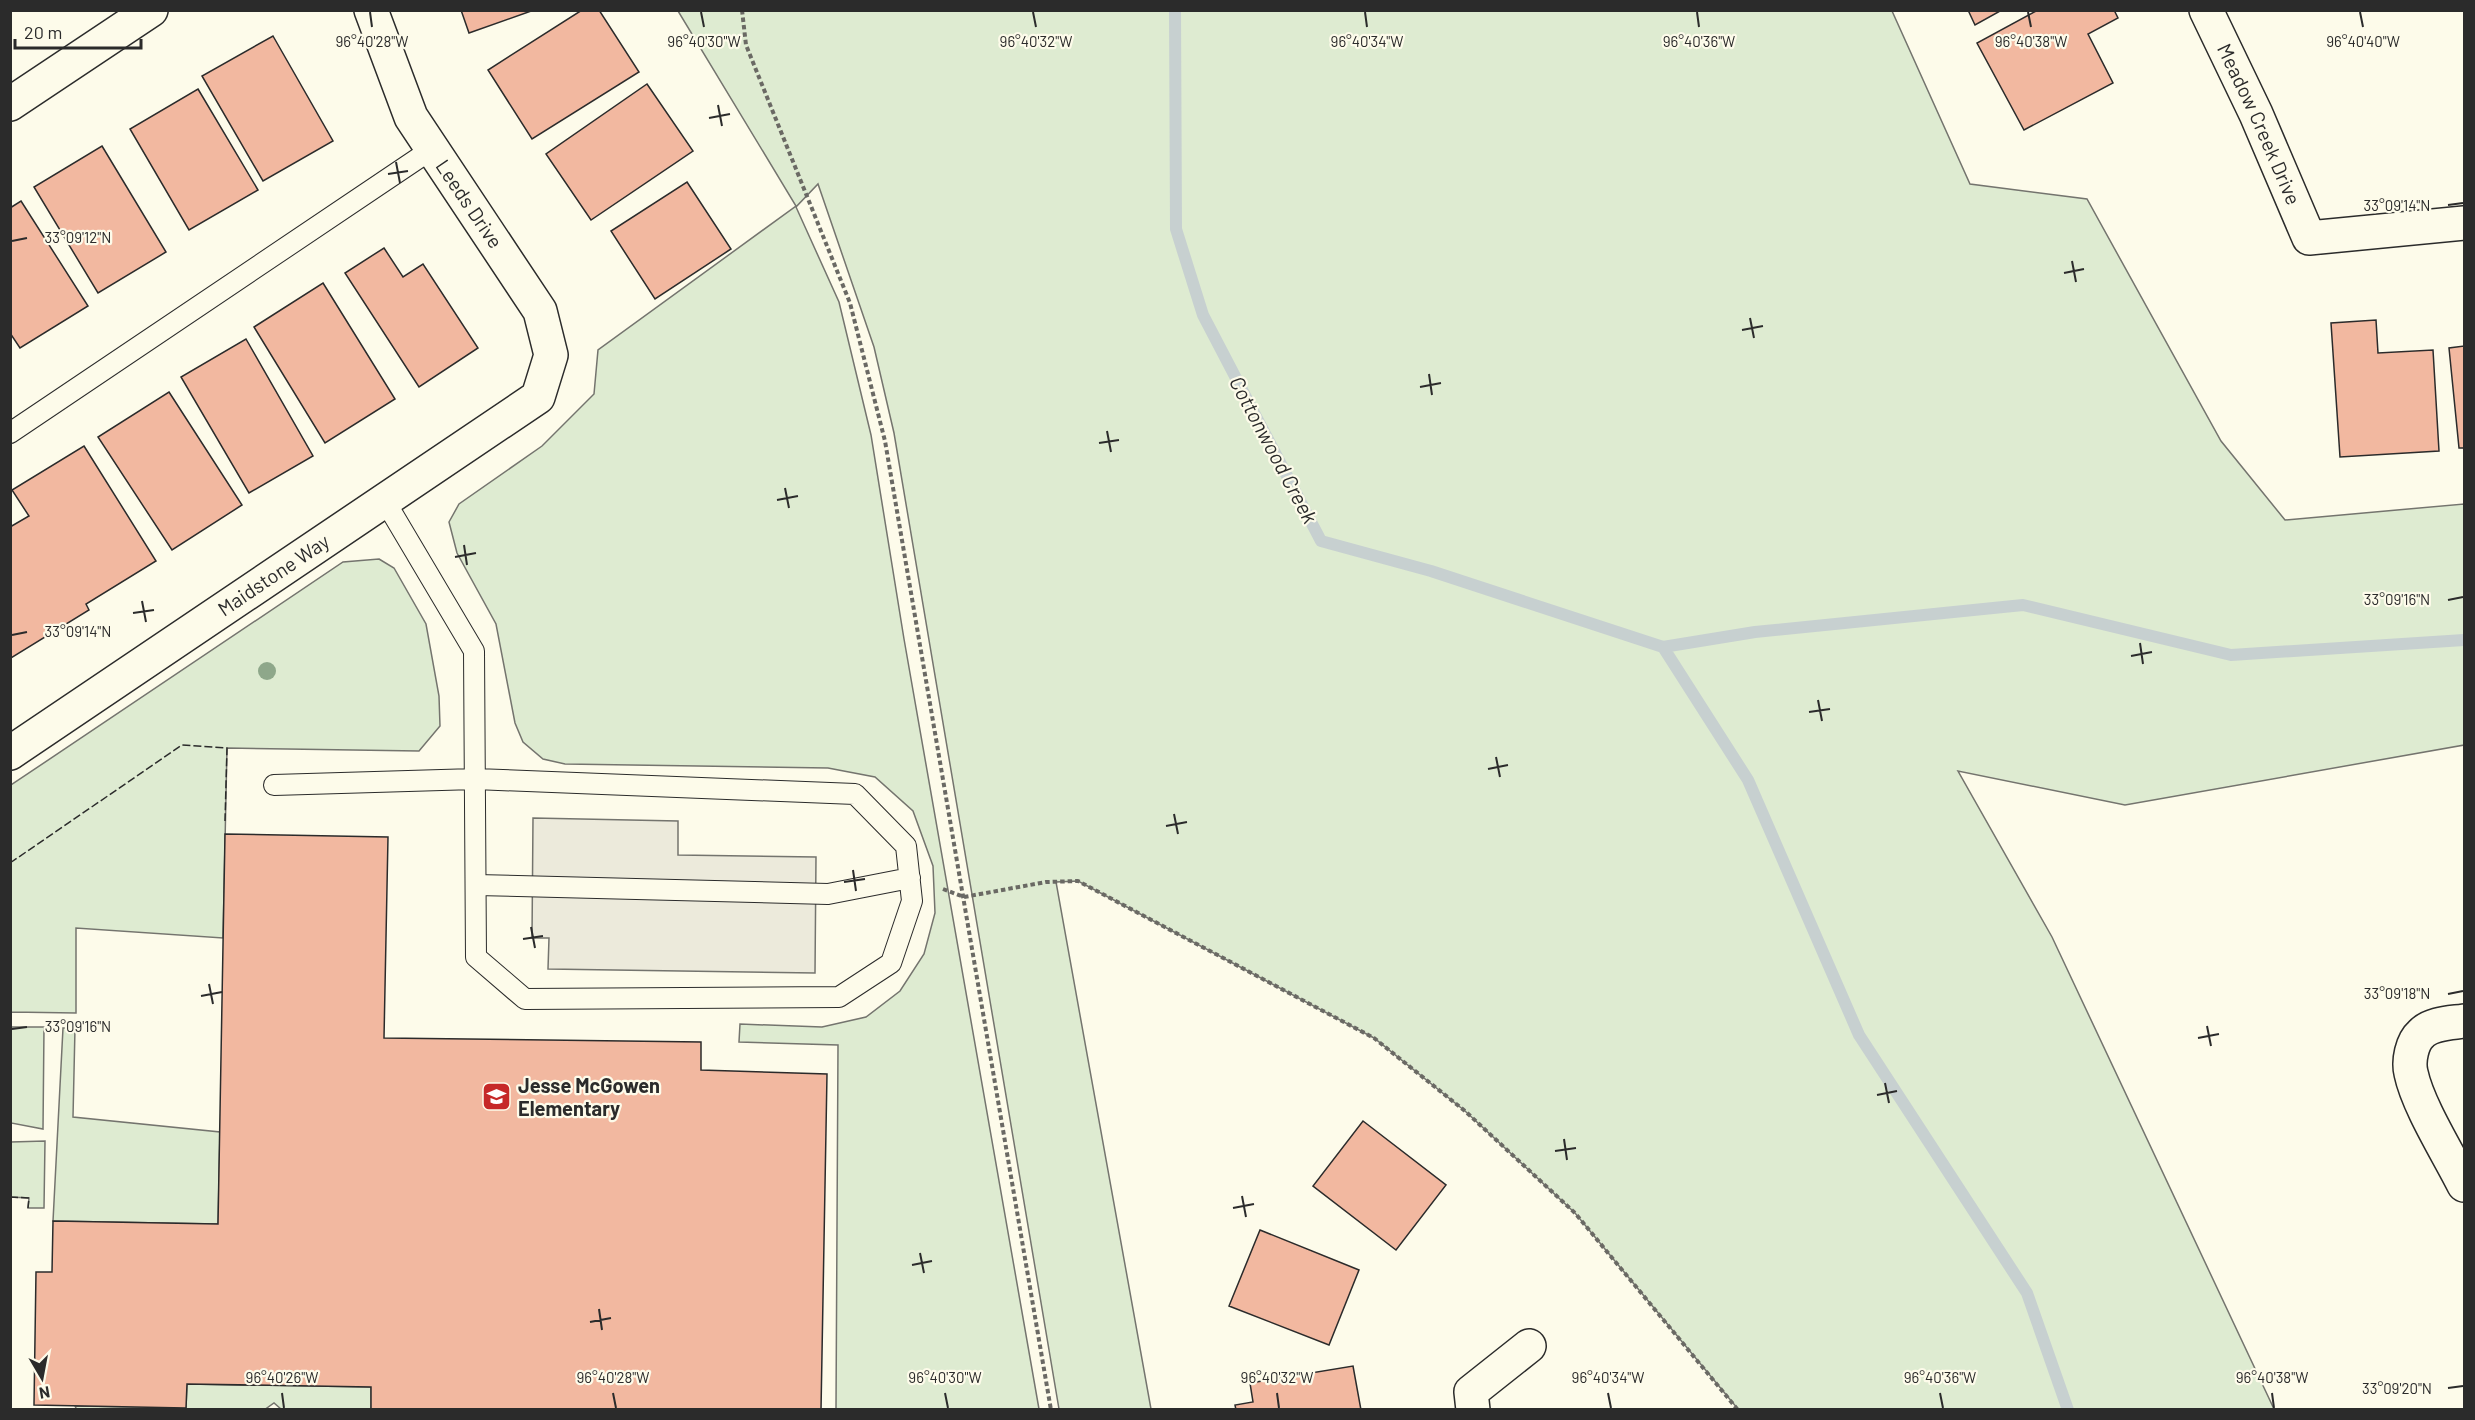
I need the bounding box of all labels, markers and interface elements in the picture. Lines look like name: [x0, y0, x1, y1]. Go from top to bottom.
scale bar: [15, 12, 141, 50]
text: 20 m: [24, 21, 62, 43]
text: 96°40'28"W: [336, 32, 408, 50]
text: 96°40'30"W: [667, 32, 741, 50]
text: 96°40'32"W: [1000, 32, 1072, 50]
text: 96°40'34"W: [1331, 32, 1403, 50]
text: 96°40'36"W: [1663, 32, 1735, 50]
text: 96°40'38"W: [1995, 32, 2067, 50]
text: 96°40'40"W: [2326, 32, 2400, 50]
street label: Meadow Creek Drive: [2213, 39, 2306, 208]
street label: Leeds Drive: [431, 155, 508, 252]
text: 33°09'14"N: [2364, 196, 2430, 214]
text: 33°09'12"N: [45, 228, 111, 246]
water label: Cottonwood Creek: [1225, 371, 1324, 528]
street label: Maidstone Way: [213, 528, 333, 620]
text: 33°09'16"N: [2364, 590, 2430, 608]
text: 33°09'14"N: [45, 622, 111, 640]
text: 33°09'18"N: [2364, 984, 2430, 1002]
text: 33°09'16"N: [45, 1017, 111, 1035]
place label: Jesse McGowen Elementary: [518, 1073, 660, 1120]
school or university icon: Jesse McGowen Elementary: [481, 1081, 513, 1113]
north arrow: [12, 1348, 72, 1408]
text: 96°40'26"W: [246, 1368, 318, 1386]
text: 96°40'28"W: [577, 1368, 649, 1386]
text: 96°40'30"W: [908, 1368, 982, 1386]
text: 96°40'32"W: [1241, 1368, 1313, 1386]
text: 96°40'34"W: [1572, 1368, 1644, 1386]
text: 96°40'36"W: [1904, 1368, 1976, 1386]
text: 96°40'38"W: [2236, 1368, 2308, 1386]
text: 33°09'20"N: [2362, 1379, 2432, 1397]
text: N: [38, 1383, 52, 1404]

